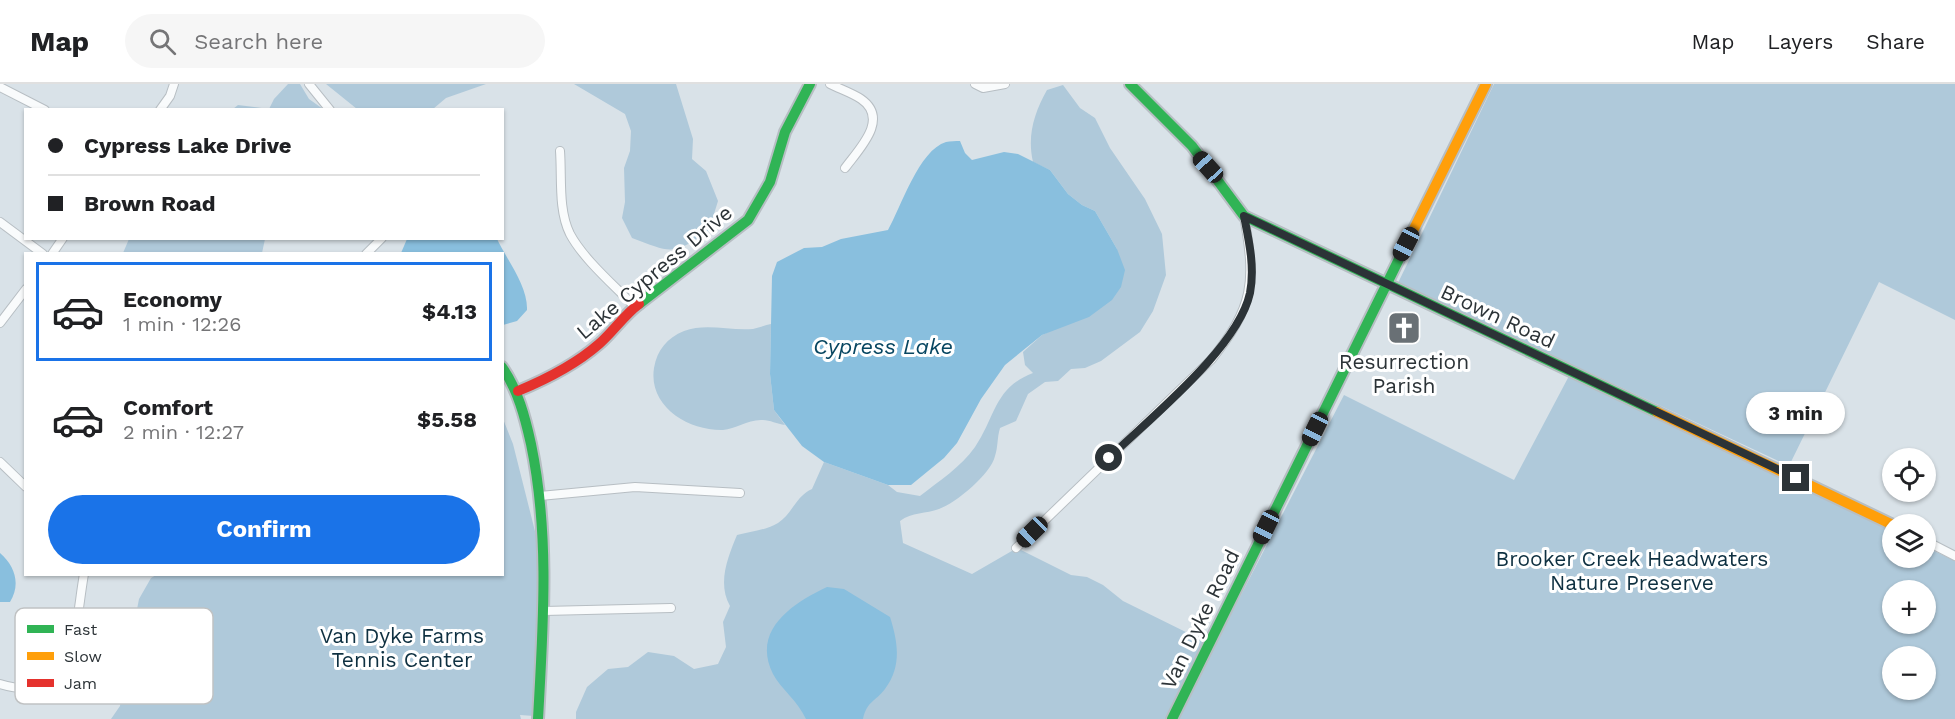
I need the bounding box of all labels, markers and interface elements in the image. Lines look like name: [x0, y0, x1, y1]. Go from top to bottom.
search box: [125, 14, 545, 68]
text: Map: [30, 25, 89, 58]
icon: search: [146, 25, 179, 58]
text: Search here: [194, 29, 323, 54]
text: Map: [1691, 29, 1734, 54]
text: Layers: [1767, 29, 1833, 54]
text: Share: [1866, 29, 1925, 54]
text: Cypress Lake Drive: [84, 133, 292, 158]
car: [1189, 148, 1227, 186]
text: Brown Road: [84, 191, 216, 216]
street label: Lake Cypress Drive: [571, 200, 737, 344]
car: [1390, 224, 1422, 264]
street label: Brown Road: [1437, 279, 1559, 353]
icon: car: [51, 285, 105, 339]
text: Economy: [123, 287, 222, 312]
text: $4.13: [422, 299, 477, 324]
church icon: Resurrection Parish: [1386, 310, 1422, 346]
text: 1 min · 12:26: [123, 312, 241, 336]
water label: Cypress Lake: [813, 334, 953, 359]
place label: Resurrection Parish: [1339, 349, 1469, 398]
callout: 3 min: [1746, 391, 1846, 433]
icon: car: [51, 393, 105, 447]
text: Comfort: [123, 395, 213, 420]
text: 3 min: [1768, 401, 1823, 425]
text: $5.58: [417, 407, 477, 432]
car: [1299, 409, 1331, 449]
text: 2 min · 12:27: [123, 420, 244, 444]
route start: [1095, 444, 1122, 471]
map controls: [1882, 448, 1936, 700]
button: locate: [1882, 448, 1936, 502]
route end: [1782, 464, 1809, 491]
button: Confirm: [48, 495, 480, 564]
car: [1250, 507, 1282, 547]
car: [1013, 513, 1051, 551]
button: layers: [1882, 514, 1936, 568]
street label: Van Dyke Road: [1155, 545, 1245, 693]
park label: Brooker Creek Headwaters Nature Preserve: [1496, 546, 1768, 595]
button: +: [1882, 580, 1936, 634]
legend: [15, 608, 213, 704]
text: Fast: [64, 620, 97, 639]
park label: Van Dyke Farms Tennis Center: [320, 623, 484, 672]
button: −: [1882, 646, 1936, 700]
text: Slow: [64, 647, 102, 666]
text: Jam: [64, 674, 97, 693]

